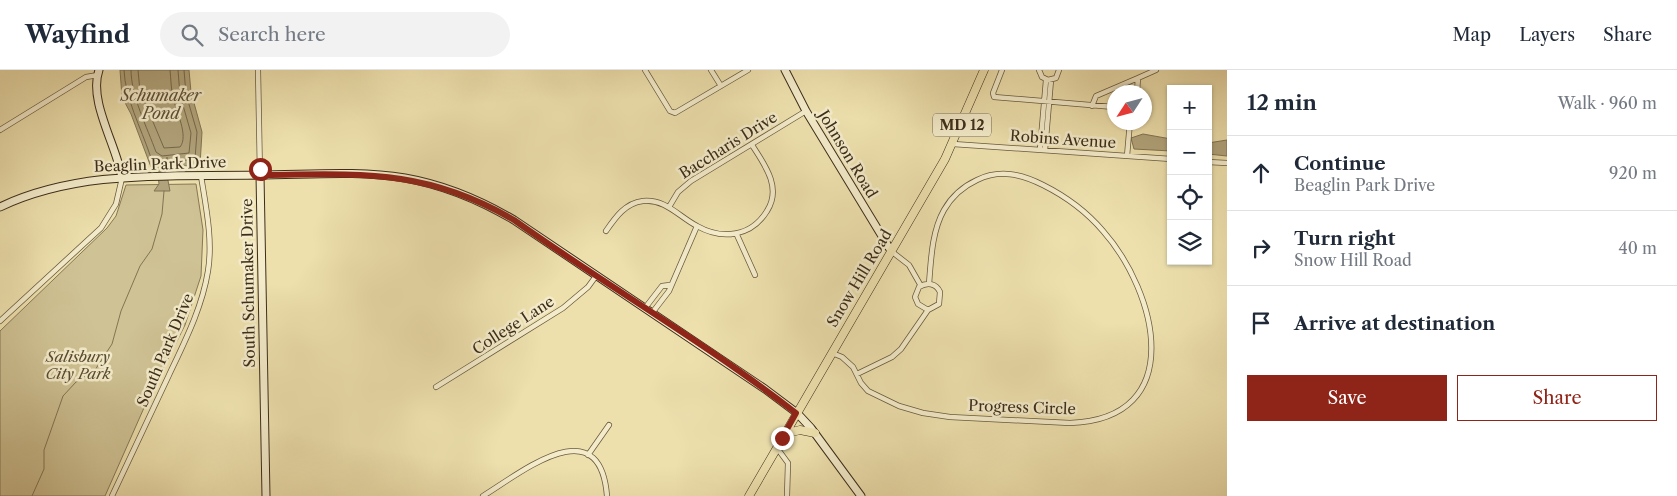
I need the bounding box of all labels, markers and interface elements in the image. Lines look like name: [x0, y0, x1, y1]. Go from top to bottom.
search box: [160, 12, 510, 57]
text: Wayfind: [25, 20, 130, 49]
icon: search: [178, 21, 206, 49]
text: Search here: [218, 23, 326, 46]
text: Map: [1453, 24, 1491, 46]
text: Layers: [1519, 24, 1575, 46]
text: Share: [1603, 24, 1652, 46]
water label: Schumaker Pond: [120, 85, 203, 123]
north arrow: [1107, 85, 1152, 130]
map controls: [1167, 85, 1212, 265]
button: +: [1167, 85, 1212, 130]
text: 12 min: [1247, 90, 1317, 115]
text: Walk · 960 m: [1558, 93, 1657, 113]
street label: Johnson Road: [813, 105, 882, 201]
street label: Baccharis Drive: [676, 107, 780, 183]
road number: MD 12: [933, 114, 991, 136]
street label: Robins Avenue: [1009, 126, 1117, 152]
button: −: [1167, 130, 1212, 175]
street label: Beaglin Park Drive: [94, 152, 226, 176]
text: Continue: [1294, 152, 1386, 175]
route start: [249, 158, 272, 181]
icon: ahead: [1247, 159, 1275, 187]
text: 920 m: [1609, 163, 1657, 183]
button: locate: [1167, 175, 1212, 220]
text: Beaglin Park Drive: [1294, 175, 1435, 195]
street label: South Schumaker Drive: [237, 198, 259, 368]
button: layers: [1167, 220, 1212, 265]
street label: Snow Hill Road: [822, 226, 896, 330]
text: Turn right: [1294, 227, 1395, 250]
icon: right: [1247, 234, 1275, 262]
text: 40 m: [1618, 238, 1657, 258]
text: Snow Hill Road: [1294, 250, 1412, 270]
street label: South Park Drive: [133, 290, 197, 410]
street label: College Lane: [468, 291, 558, 359]
icon: arrive: [1247, 309, 1275, 337]
text: Arrive at destination: [1294, 312, 1495, 335]
park label: Salisbury City Park: [45, 347, 111, 383]
button: Save: [1247, 375, 1447, 421]
button: Share: [1457, 375, 1657, 421]
street label: Progress Circle: [968, 396, 1076, 418]
route end: [771, 427, 794, 450]

